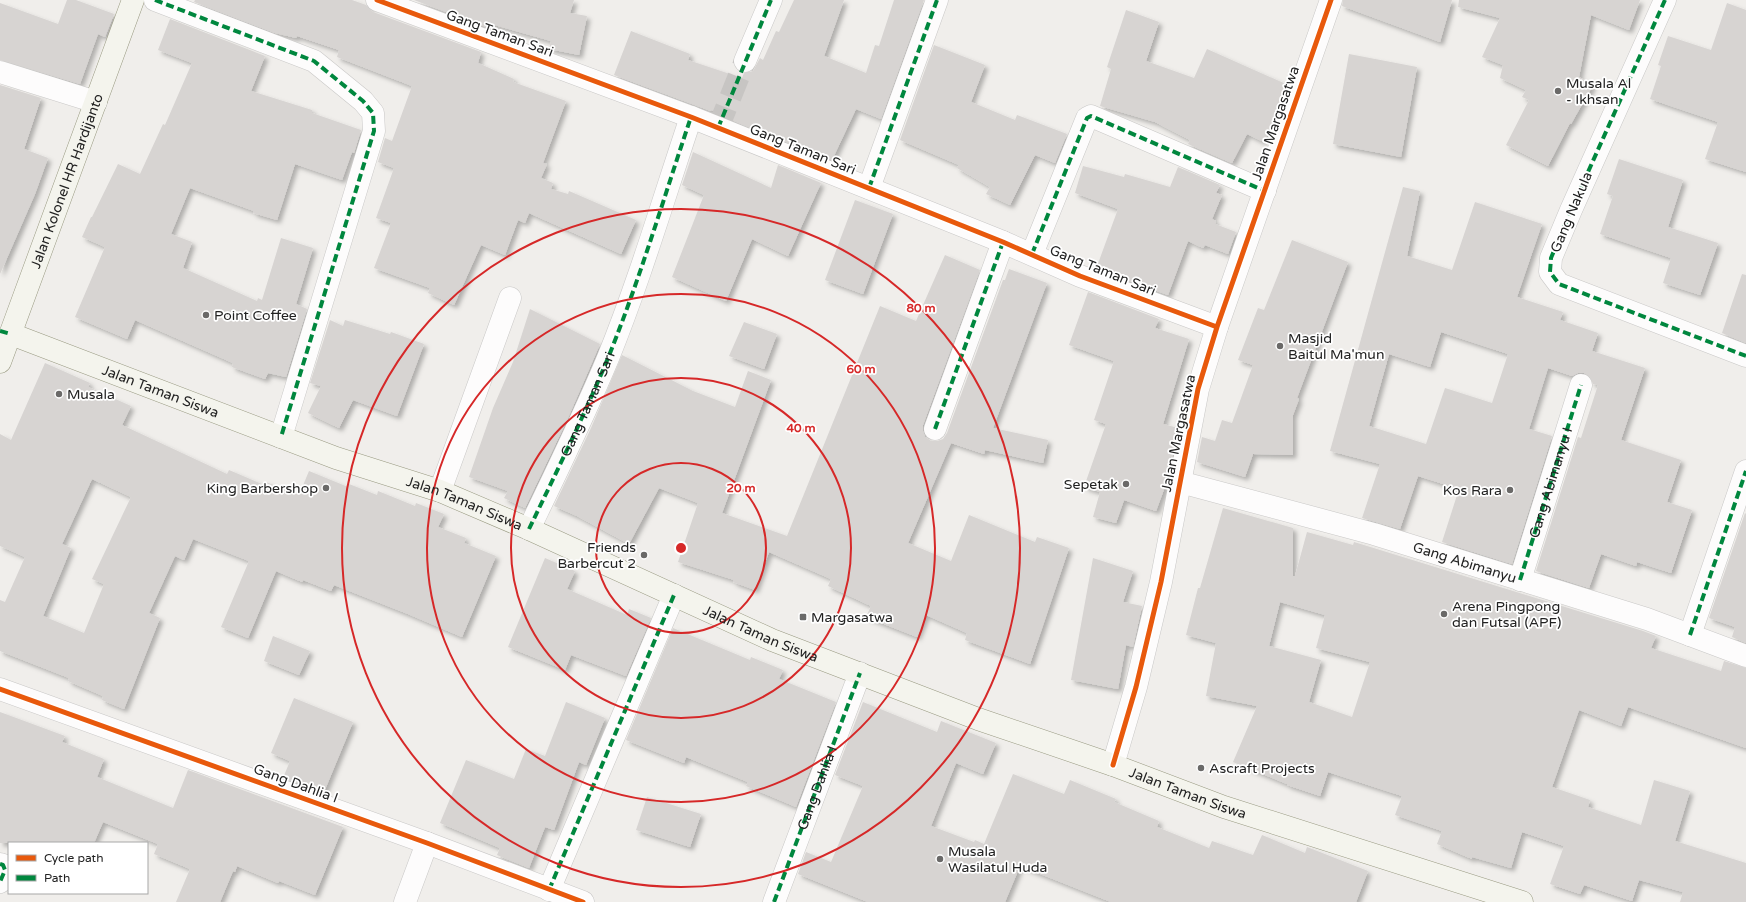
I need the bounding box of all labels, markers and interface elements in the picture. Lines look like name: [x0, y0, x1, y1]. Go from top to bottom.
street label: Gang Taman Sari: [444, 6, 556, 61]
street label: Jalan Margasatwa: [1248, 64, 1303, 183]
place label: Musala Al - Ikhsan: [1566, 75, 1631, 108]
marker: Musala Al - Ikhsan: [1553, 86, 1563, 96]
street label: Jalan Kolonel HR Hardijanto: [27, 91, 107, 271]
street label: Gang Taman Sari: [747, 120, 858, 179]
street label: Gang Nakula: [1547, 169, 1596, 255]
street label: Gang Taman Sari: [1047, 241, 1158, 300]
text: 80 m: [906, 301, 936, 315]
place label: Point Coffee: [214, 307, 297, 324]
marker: Point Coffee: [201, 310, 211, 320]
place label: Masjid Baitul Ma'mun: [1288, 330, 1384, 363]
marker: Masjid Baitul Ma'mun: [1275, 341, 1285, 351]
street label: Gang Taman Sari: [557, 349, 619, 459]
street label: Jalan Taman Siswa: [99, 362, 221, 421]
text: 60 m: [846, 362, 876, 376]
street label: Jalan Margasatwa: [1158, 373, 1199, 493]
place label: Musala: [67, 386, 115, 403]
marker: Musala: [54, 389, 64, 399]
text: 40 m: [786, 421, 816, 435]
street label: Gang Abimanyu I: [1526, 425, 1576, 540]
street label: Jalan Taman Siswa: [404, 473, 525, 534]
place label: Sepetak: [1064, 476, 1118, 493]
marker: Sepetak: [1121, 479, 1131, 489]
place label: King Barbershop: [206, 480, 318, 497]
text: 20 m: [726, 481, 756, 495]
place label: Kos Rara: [1443, 482, 1502, 499]
marker: King Barbershop: [321, 483, 331, 493]
marker: Kos Rara: [1505, 485, 1515, 495]
place label: Friends Barbercut 2: [557, 539, 636, 572]
street label: Gang Abimanyu: [1411, 539, 1519, 587]
centre of rings: [674, 541, 688, 555]
marker: Friends Barbercut 2: [639, 550, 649, 560]
place label: Arena Pingpong dan Futsal (APF): [1452, 598, 1561, 631]
street label: Jalan Taman Siswa: [700, 602, 821, 666]
place label: Margasatwa: [811, 609, 893, 626]
marker: Arena Pingpong dan Futsal (APF): [1439, 609, 1449, 619]
marker: Margasatwa: [798, 612, 808, 622]
street label: Gang Dahlia I: [794, 743, 841, 833]
street label: Gang Dahlia I: [251, 760, 340, 807]
place label: Ascraft Projects: [1209, 760, 1315, 777]
marker: Ascraft Projects: [1196, 763, 1206, 773]
street label: Jalan Taman Siswa: [1127, 764, 1248, 823]
legend: [8, 842, 148, 894]
place label: Musala Wasilatul Huda: [948, 843, 1047, 876]
text: Cycle path: [44, 851, 103, 865]
marker: Musala Wasilatul Huda: [935, 854, 945, 864]
text: Path: [44, 871, 70, 885]

